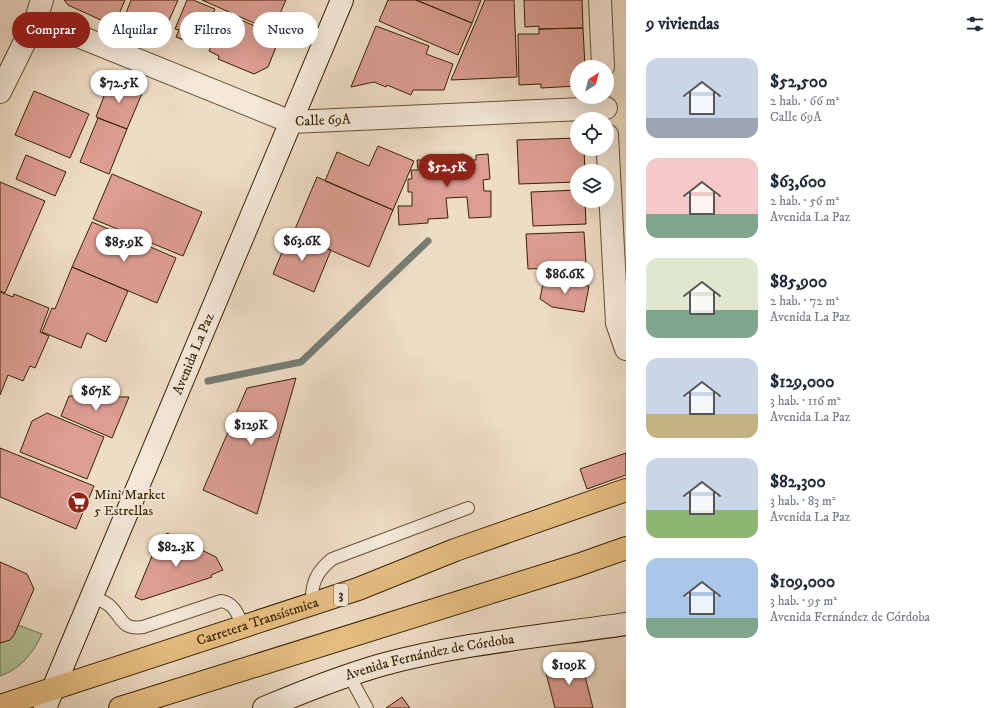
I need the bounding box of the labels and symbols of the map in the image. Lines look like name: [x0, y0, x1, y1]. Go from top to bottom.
north arrow: [570, 60, 614, 104]
pin: $72.5K: [86, 70, 152, 104]
street label: Calle 69A: [295, 110, 352, 131]
pin: $52.5K: [414, 154, 480, 188]
pin: $63.6K: [269, 228, 335, 262]
pin: $85.9K: [91, 229, 157, 263]
pin: $86.6K: [532, 261, 598, 295]
street label: Avenida La Paz: [168, 310, 219, 397]
pin: $67K: [72, 378, 120, 412]
pin: $129K: [223, 412, 279, 446]
place label: Mini Market 5 Estrellas: [94, 486, 166, 520]
supermarket icon: Mini Market 5 Estrellas: [66, 490, 92, 516]
pin: $82.3K: [143, 534, 209, 568]
road number: 3: [334, 584, 348, 606]
street label: Carretera Transístmica: [194, 593, 321, 650]
street label: Avenida Fernández de Córdoba: [343, 630, 515, 685]
pin: $109K: [541, 652, 597, 686]

